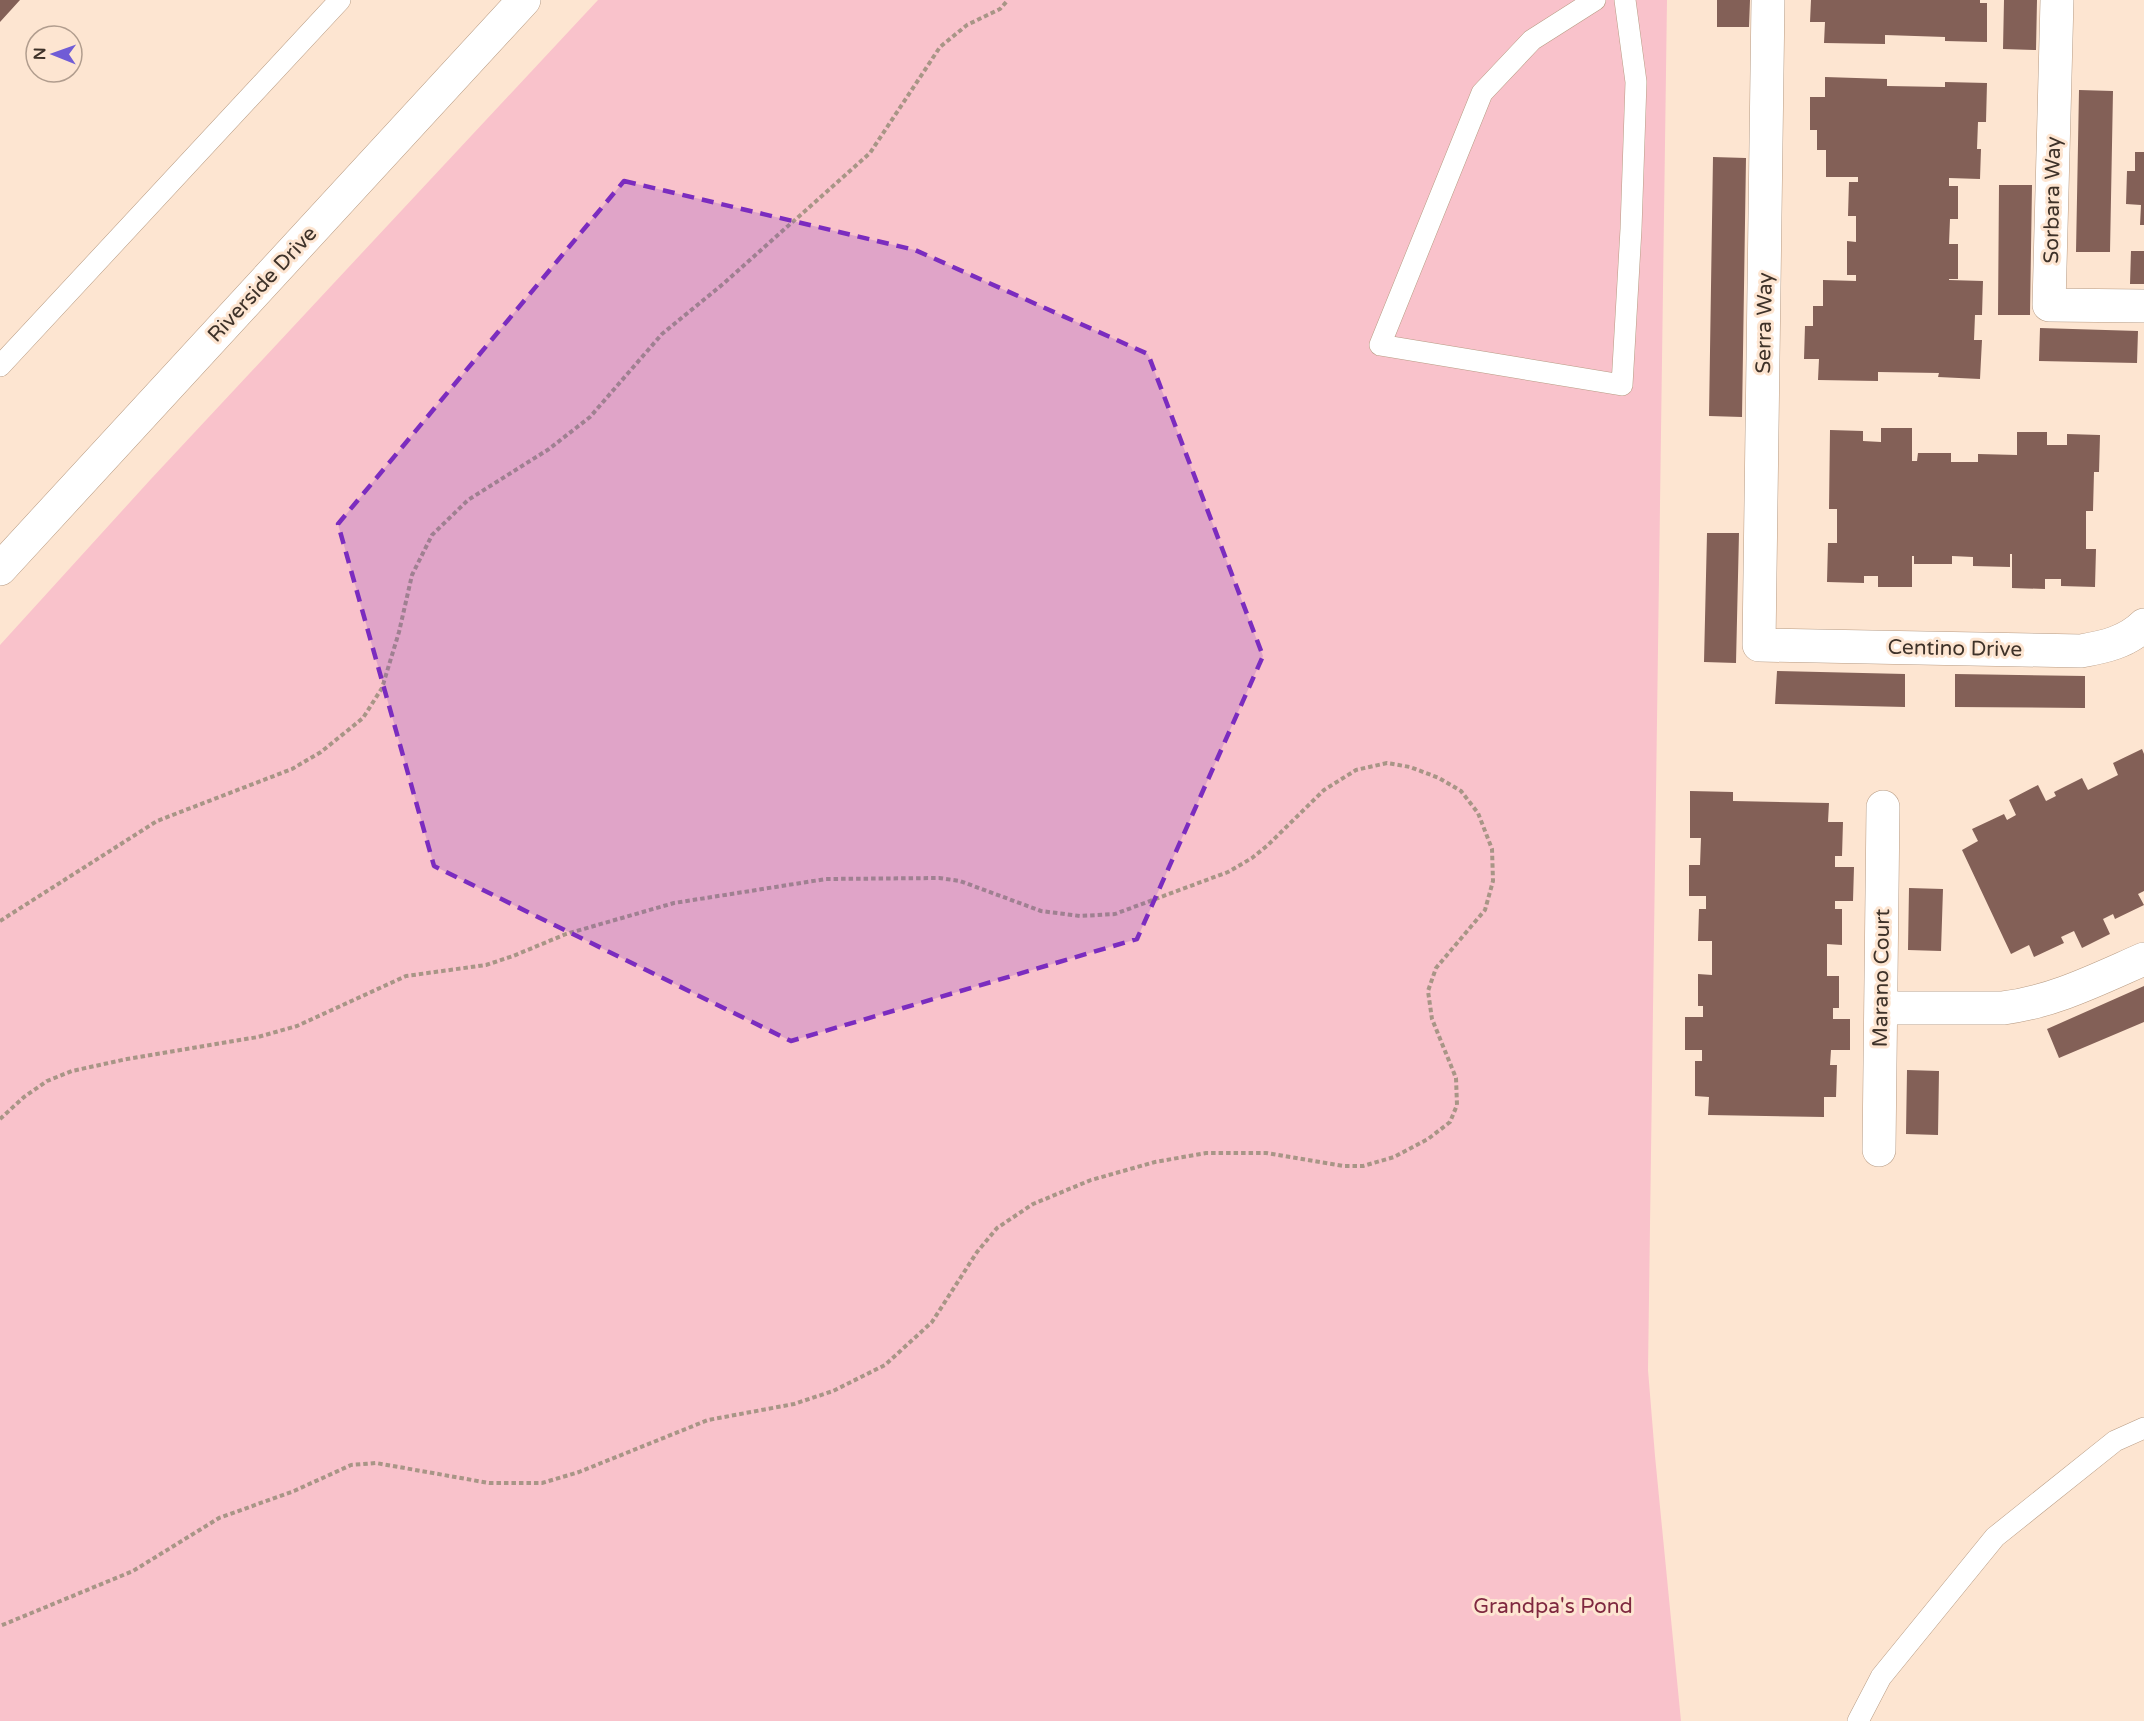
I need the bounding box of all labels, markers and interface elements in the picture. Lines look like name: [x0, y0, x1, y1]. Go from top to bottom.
north arrow: [24, 24, 84, 84]
text: N: [30, 47, 50, 60]
street label: Sorbara Way: [2039, 136, 2066, 264]
street label: Riverside Drive: [203, 221, 322, 347]
street label: Serra Way: [1751, 272, 1778, 374]
street label: Centino Drive: [1887, 635, 2023, 662]
street label: Marano Court: [1868, 908, 1895, 1048]
park label: Grandpa's Pond: [1473, 1594, 1633, 1619]

